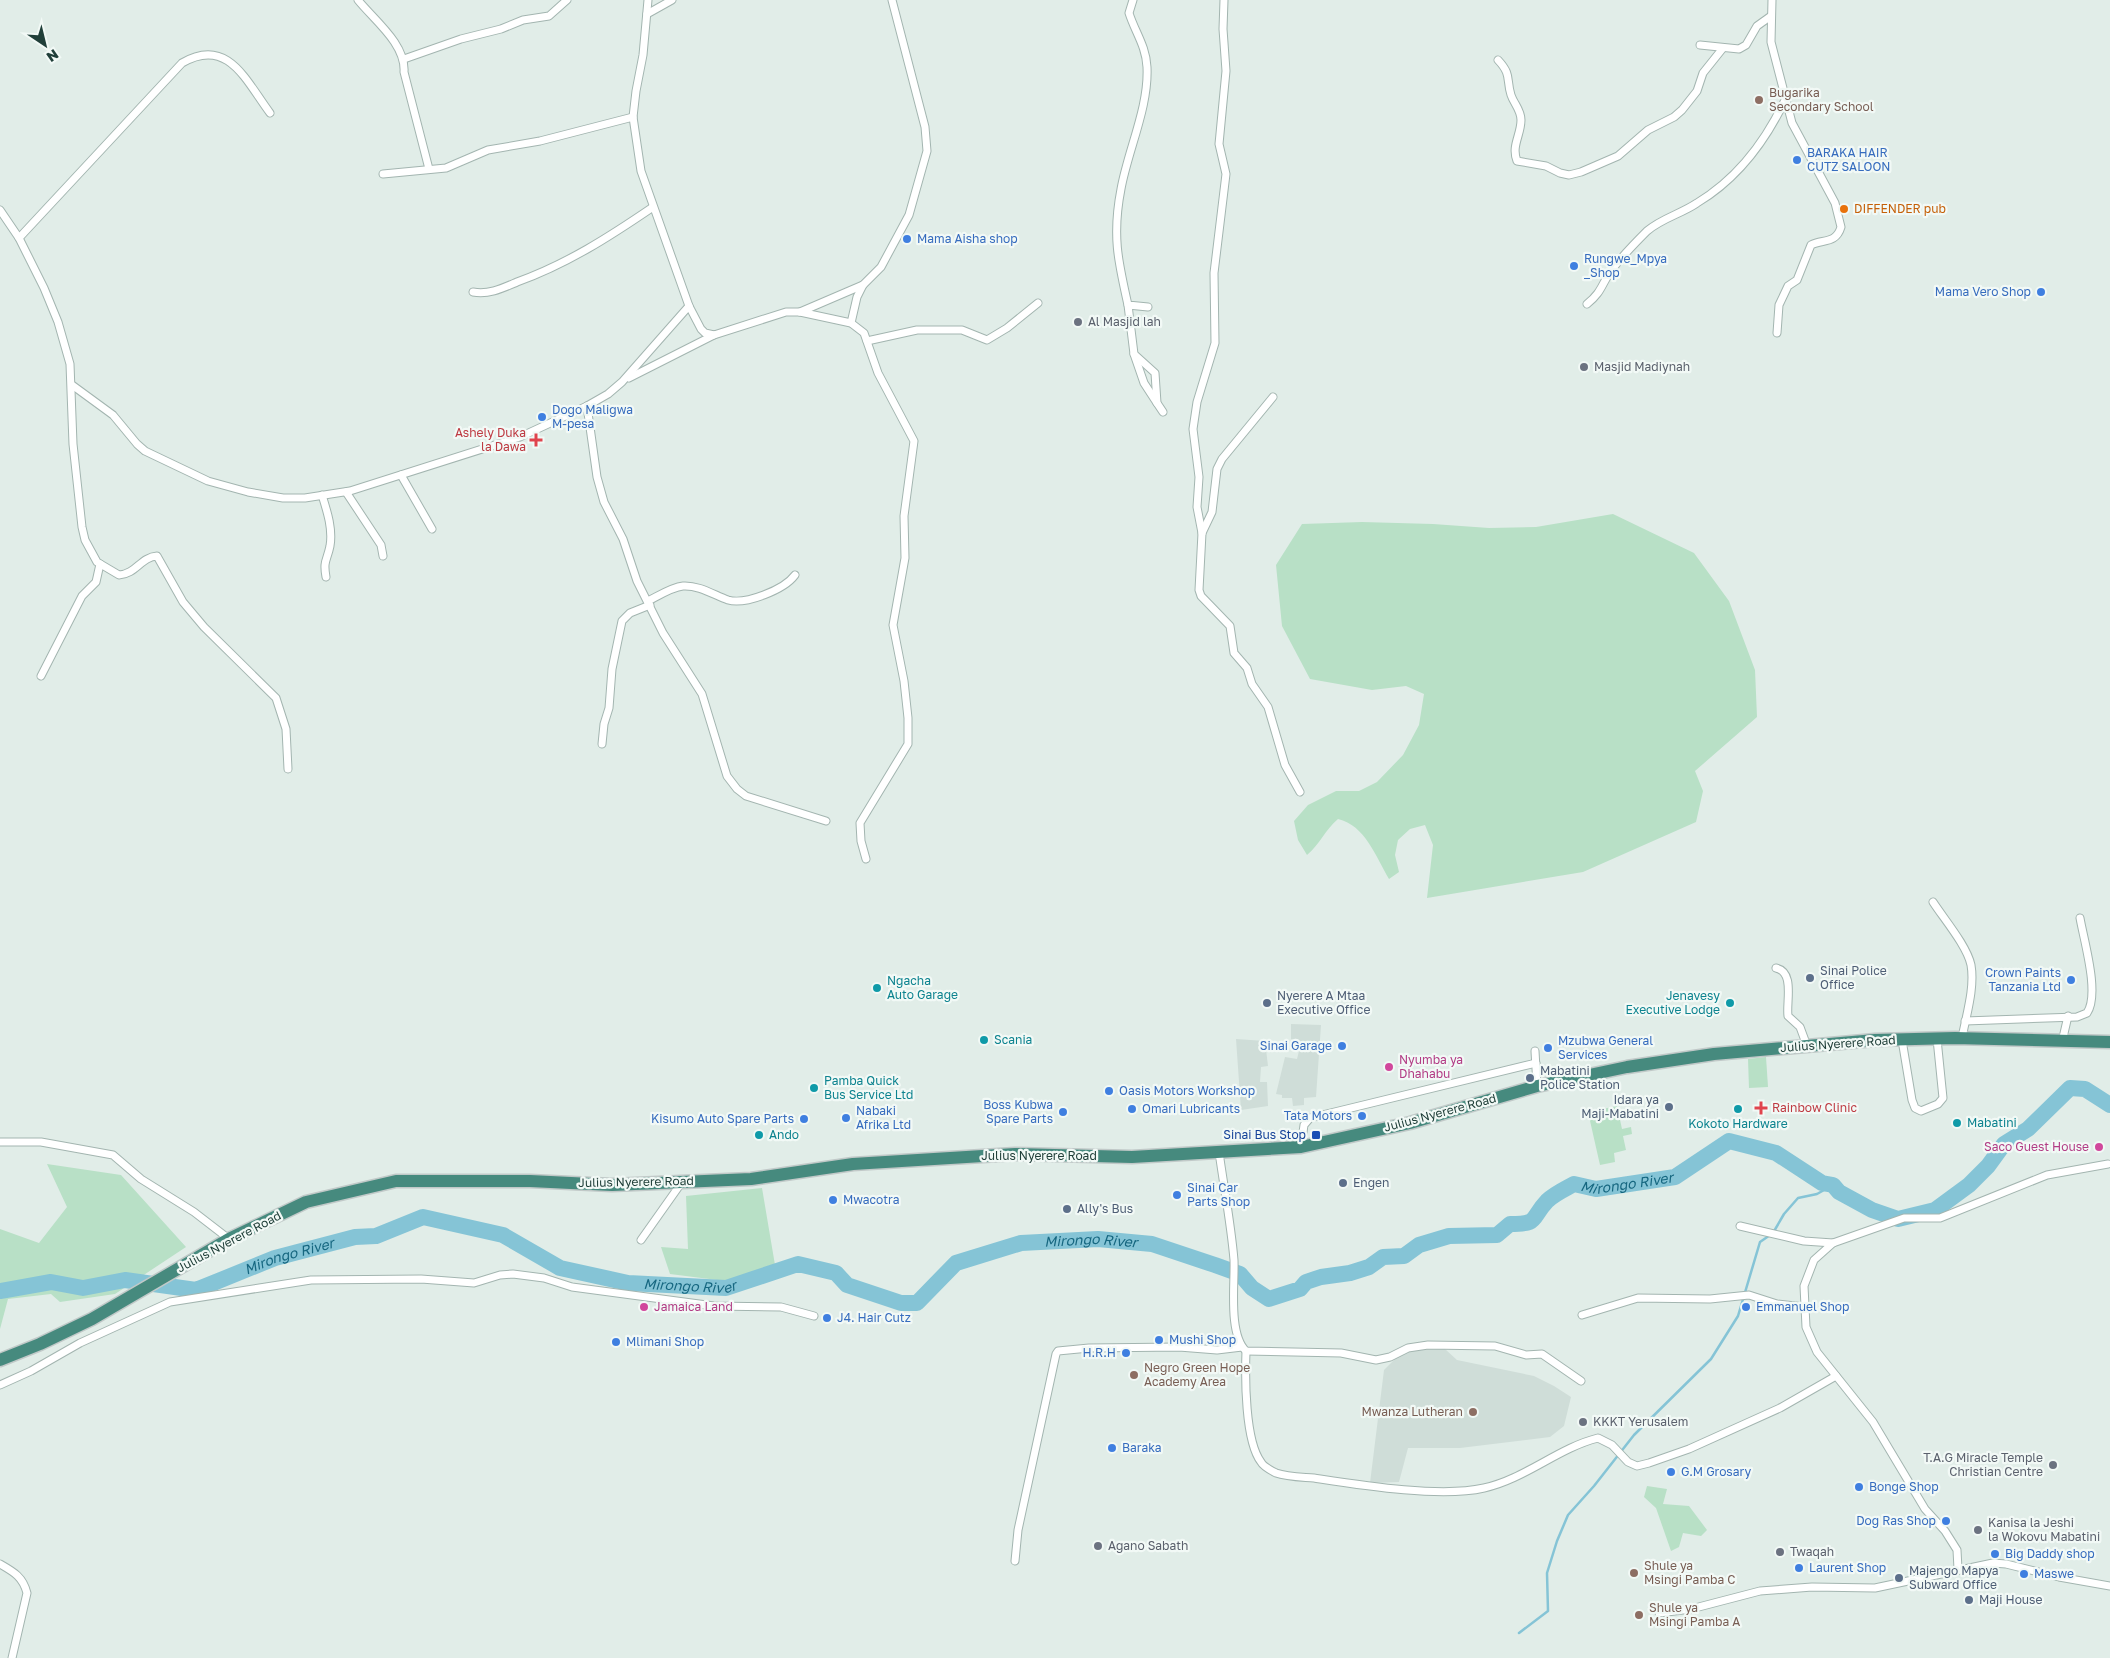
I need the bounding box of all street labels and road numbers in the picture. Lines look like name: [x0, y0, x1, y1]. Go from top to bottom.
street label: Julius Nyerere Road: [1780, 1032, 1896, 1055]
street label: Julius Nyerere Road: [1382, 1090, 1498, 1135]
street label: Julius Nyerere Road: [981, 1148, 1097, 1163]
street label: Julius Nyerere Road: [578, 1173, 694, 1190]
street label: Julius Nyerere Road: [174, 1208, 283, 1275]

